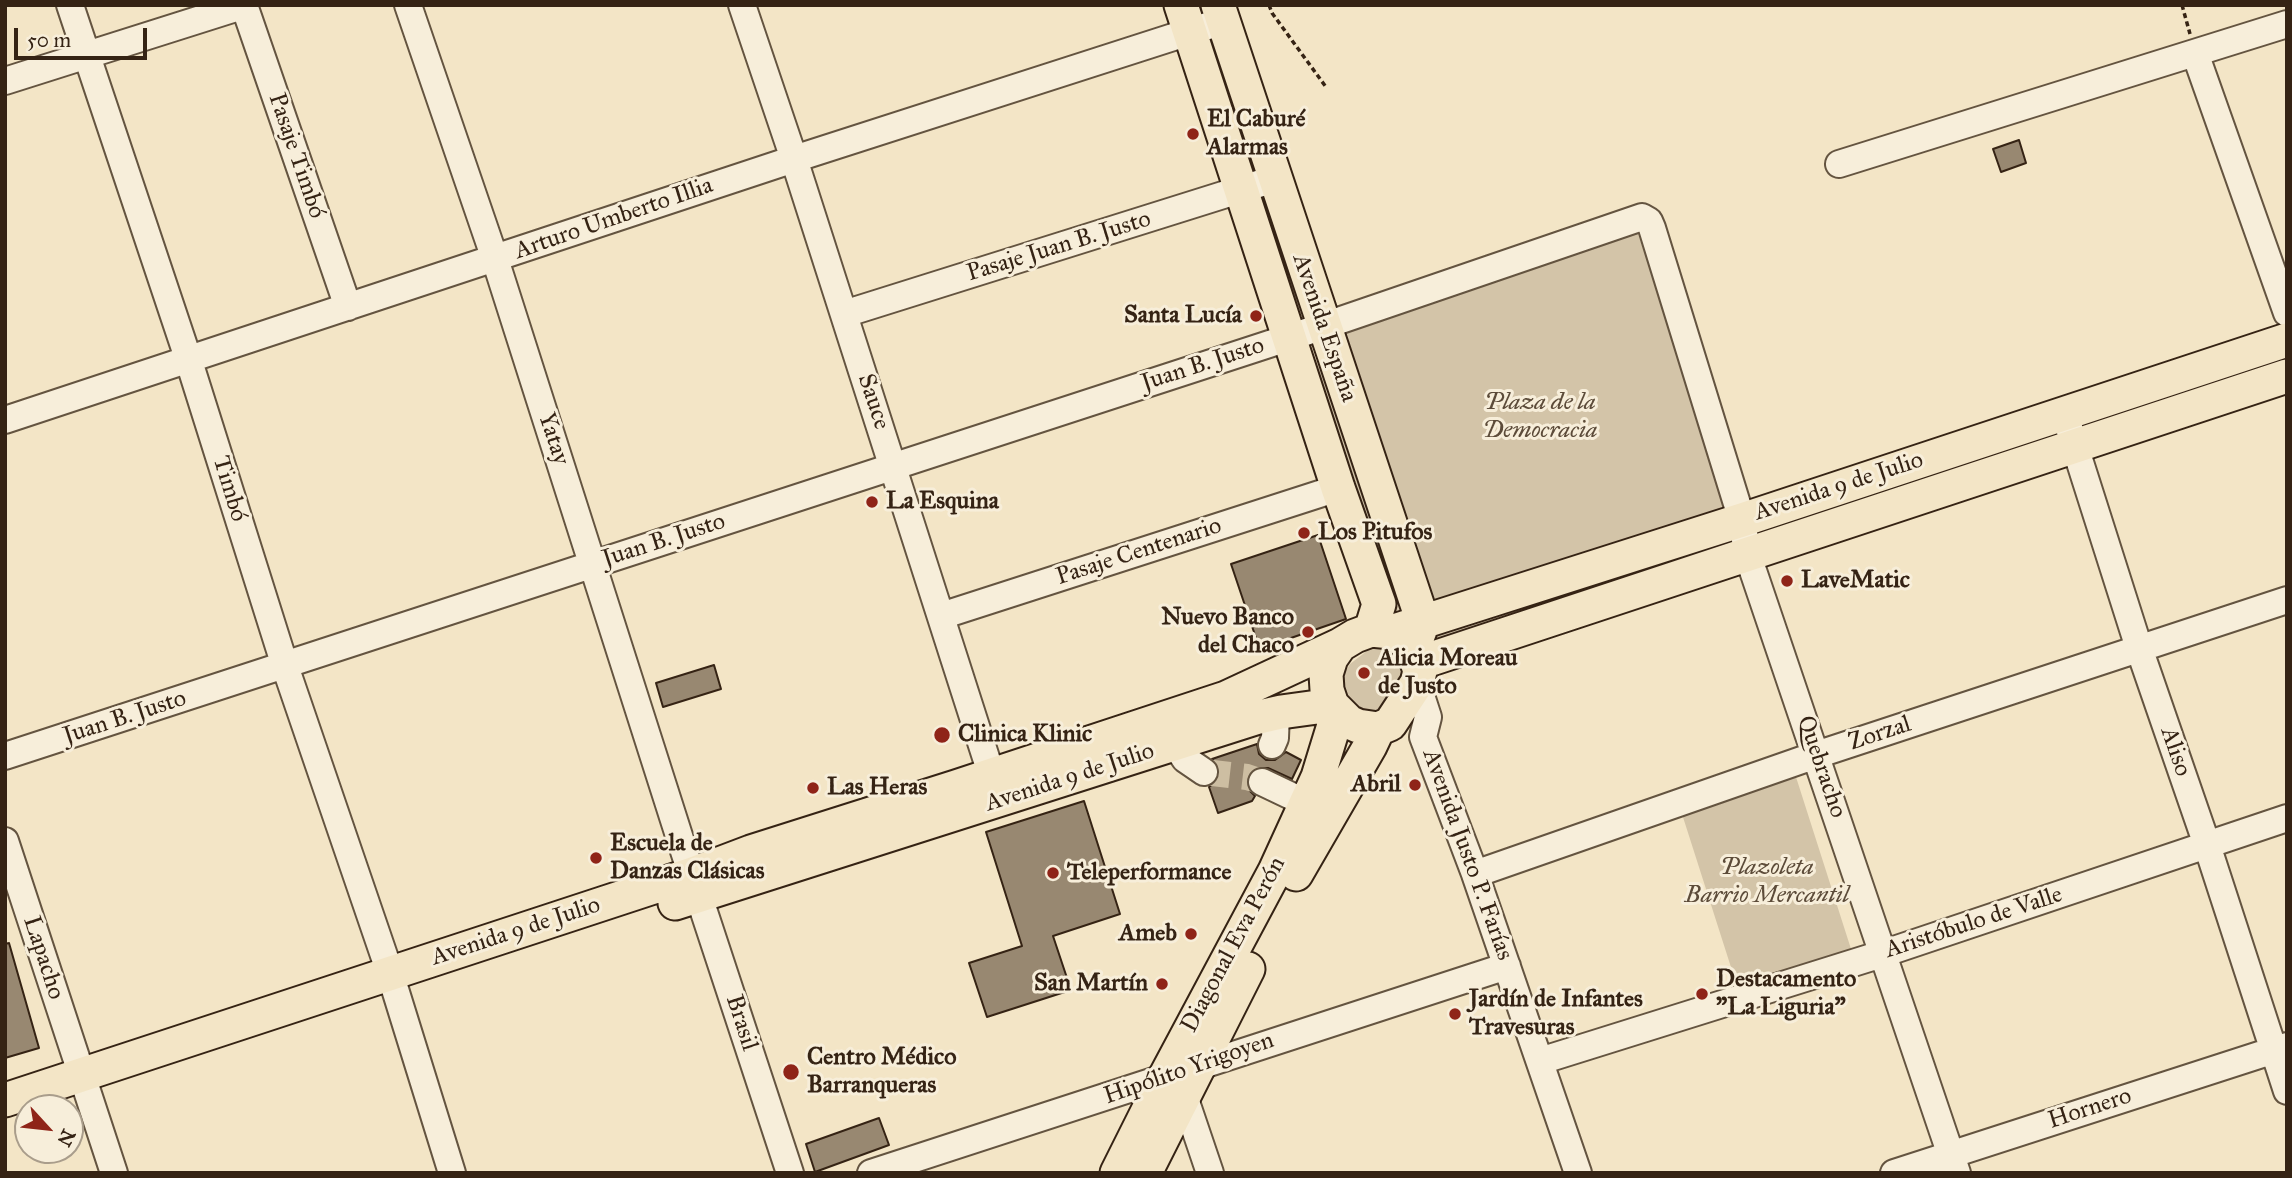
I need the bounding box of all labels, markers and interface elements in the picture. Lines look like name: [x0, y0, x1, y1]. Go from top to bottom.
scale bar: [18, 14, 150, 58]
text: 50 m: [27, 27, 71, 53]
street label: Pasaje Timbó: [261, 90, 331, 222]
place label: El Caburé Alarmas: [1207, 106, 1306, 162]
marker: El Caburé Alarmas: [1185, 126, 1201, 142]
street label: Arturo Umberto Illia: [511, 172, 717, 266]
street label: Pasaje Juan B. Justo: [963, 205, 1155, 289]
street label: Avenida España: [1285, 250, 1363, 406]
place label: Santa Lucía: [1124, 302, 1242, 330]
marker: Santa Lucía: [1248, 308, 1264, 324]
street label: Juan B. Justo: [1138, 332, 1268, 398]
street label: Sauce: [851, 371, 895, 433]
park label: Plaza de la Democracia: [1483, 389, 1597, 445]
street label: Yatay: [531, 409, 575, 469]
street label: Avenida 9 de Julio: [1751, 446, 1927, 528]
street label: Timbó: [205, 453, 253, 525]
place label: La Esquina: [886, 488, 999, 516]
marker: La Esquina: [864, 494, 880, 510]
street label: Juan B. Justo: [599, 508, 729, 574]
street label: Pasaje Centenario: [1053, 512, 1225, 592]
place label: Los Pitufos: [1318, 519, 1432, 547]
marker: Los Pitufos: [1296, 525, 1312, 541]
place label: LaveMatic: [1801, 567, 1910, 595]
marker: LaveMatic: [1779, 573, 1795, 589]
place label: Nuevo Banco del Chaco: [1161, 604, 1294, 660]
marker: Nuevo Banco del Chaco: [1300, 624, 1316, 640]
place label: Alicia Moreau de Justo: [1378, 645, 1518, 701]
marker: Alicia Moreau de Justo: [1356, 665, 1372, 681]
street label: Juan B. Justo: [60, 685, 190, 751]
street label: Zorzal: [1845, 710, 1915, 758]
street label: Quebracho: [1790, 712, 1852, 822]
place label: Clinica Klinic: [958, 721, 1092, 749]
street label: Aliso: [2153, 724, 2197, 780]
marker: Clinica Klinic: [932, 725, 952, 745]
street label: Avenida 9 de Julio: [982, 737, 1158, 819]
street label: Avenida Justo P. Farías: [1415, 746, 1519, 964]
place label: Abril: [1351, 771, 1401, 799]
place label: Las Heras: [827, 774, 927, 802]
marker: Abril: [1407, 777, 1423, 793]
marker: Las Heras: [805, 780, 821, 796]
place label: Escuela de Danzas Clásicas: [610, 830, 764, 886]
marker: Escuela de Danzas Clásicas: [588, 850, 604, 866]
street label: Diagonal Eva Perón: [1176, 852, 1292, 1038]
park label: Plazoleta Barrio Mercantil: [1685, 854, 1849, 910]
place label: Teleperformance: [1067, 859, 1231, 887]
marker: Teleperformance: [1045, 865, 1061, 881]
street label: Aristóbulo de Valle: [1882, 881, 2066, 965]
street label: Avenida 9 de Julio: [428, 891, 604, 973]
street label: Lapacho: [16, 913, 70, 1003]
place label: Ameb: [1119, 920, 1177, 948]
marker: Ameb: [1183, 926, 1199, 942]
place label: Destacamento "La Liguria": [1716, 966, 1856, 1022]
place label: San Martín: [1034, 970, 1148, 998]
marker: San Martín: [1154, 976, 1170, 992]
place label: Jardín de Infantes Travesuras: [1469, 986, 1643, 1042]
marker: Destacamento "La Liguria": [1694, 986, 1710, 1002]
street label: Brasil: [719, 992, 763, 1054]
marker: Jardín de Infantes Travesuras: [1447, 1006, 1463, 1022]
street label: Hipólito Yrigoyen: [1100, 1026, 1278, 1112]
place label: Centro Médico Barranqueras: [807, 1044, 957, 1100]
marker: Centro Médico Barranqueras: [781, 1062, 801, 1082]
street label: Hornero: [2045, 1082, 2135, 1136]
north arrow: [14, 1094, 84, 1164]
text: N: [52, 1125, 80, 1150]

